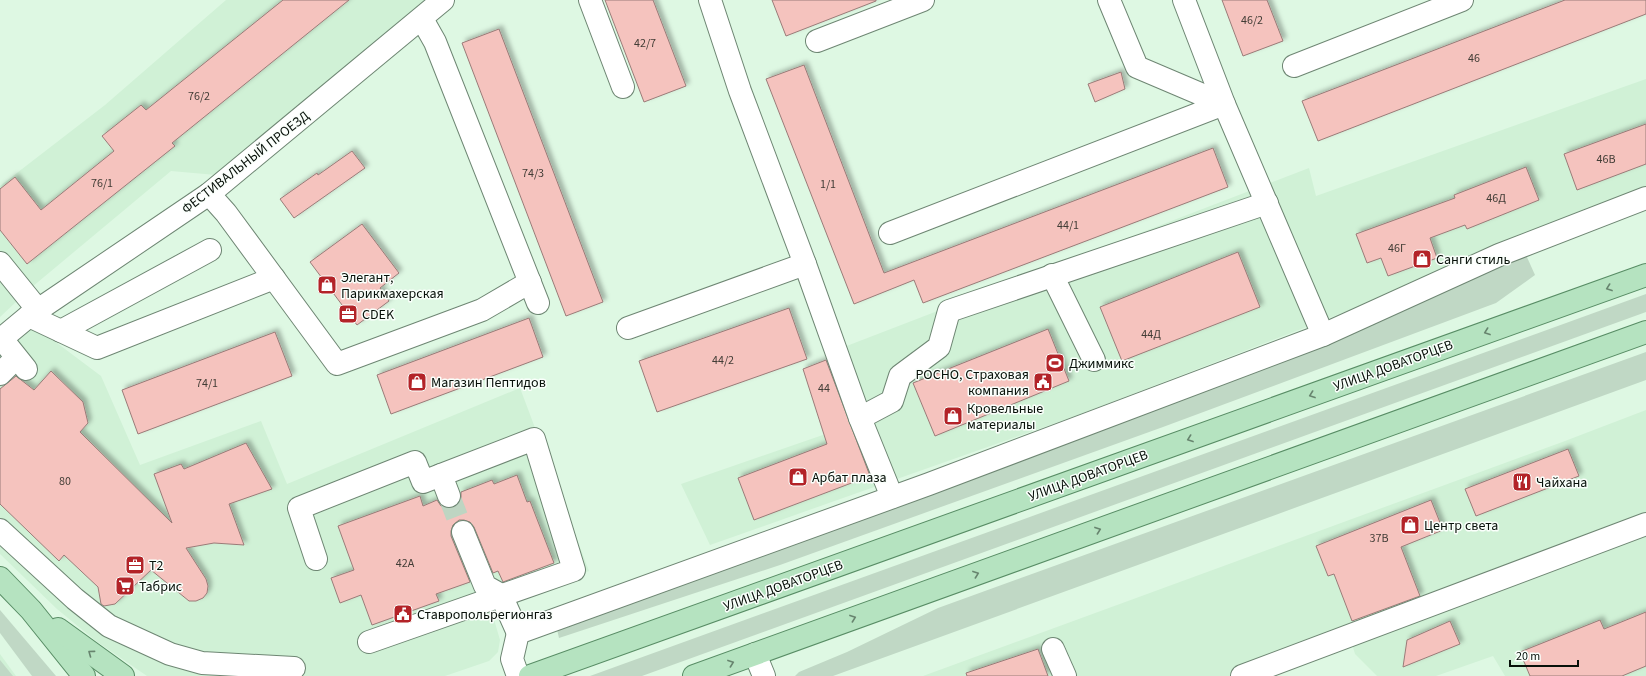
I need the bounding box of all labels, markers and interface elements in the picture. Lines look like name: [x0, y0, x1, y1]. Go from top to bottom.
house number: 46/2: [1241, 12, 1263, 29]
house number: 42/7: [634, 35, 656, 52]
house number: 46: [1468, 50, 1480, 67]
house number: 76/2: [188, 88, 210, 105]
street label: ФЕСТИВАЛЬНЫЙ ПРОЕЗД: [178, 106, 314, 219]
house number: 46В: [1597, 151, 1615, 168]
house number: 74/3: [522, 165, 544, 182]
house number: 76/1: [91, 175, 113, 192]
house number: 1/1: [820, 176, 836, 193]
house number: 46Д: [1486, 190, 1506, 207]
house number: 44/1: [1057, 217, 1079, 234]
house number: 46Г: [1388, 240, 1406, 257]
shop icon: Санги стиль: [1411, 248, 1433, 270]
place label: Санги стиль: [1436, 250, 1510, 270]
place label: Элегант, Парикмахерская: [341, 268, 444, 304]
shop icon: Элегант, Парикмахерская: [316, 274, 338, 296]
one-way arrow: [1606, 283, 1613, 291]
office icon: CDEK: [337, 303, 359, 325]
place label: CDEK: [362, 305, 395, 325]
house number: 44Д: [1141, 326, 1161, 343]
one-way arrow: [1483, 327, 1490, 335]
street label: УЛИЦА ДОВАТОРЦЕВ: [1331, 335, 1456, 397]
house number: 44/2: [712, 352, 734, 369]
sports icon: Джиммикс: [1044, 352, 1066, 374]
place label: Джиммикс: [1069, 354, 1135, 374]
place label: РОСНО, Страховая компания: [915, 365, 1029, 401]
shop icon: Магазин Пептидов: [406, 371, 428, 393]
public building icon: РОСНО, Страховая компания: [1032, 371, 1054, 393]
place label: Магазин Пептидов: [431, 373, 546, 393]
house number: 74/1: [196, 375, 218, 392]
house number: 44: [818, 380, 830, 397]
one-way arrow: [1308, 390, 1315, 398]
place label: Кровельные материалы: [967, 399, 1043, 435]
shop icon: Кровельные материалы: [942, 405, 964, 427]
one-way arrow: [1186, 434, 1193, 442]
street label: УЛИЦА ДОВАТОРЦЕВ: [1026, 445, 1151, 507]
shop icon: Арбат плаза: [787, 466, 809, 488]
place label: Арбат плаза: [812, 468, 887, 488]
restaurant icon: Чайхана: [1511, 471, 1533, 493]
house number: 80: [59, 473, 71, 490]
place label: Чайхана: [1536, 473, 1587, 493]
shop icon: Центр света: [1399, 514, 1421, 536]
place label: Центр света: [1424, 516, 1498, 536]
one-way arrow: [1094, 526, 1101, 534]
house number: 37В: [1370, 530, 1388, 547]
office icon: T2: [124, 554, 146, 576]
house number: 42А: [396, 555, 415, 572]
street label: УЛИЦА ДОВАТОРЦЕВ: [721, 555, 846, 617]
place label: T2: [149, 556, 164, 576]
one-way arrow: [972, 571, 979, 579]
supermarket icon: Табрис: [114, 575, 136, 597]
place label: Табрис: [139, 577, 183, 597]
public building icon: Ставропольрегионгаз: [392, 603, 414, 625]
place label: Ставропольрегионгаз: [417, 605, 552, 625]
one-way arrow: [850, 615, 857, 623]
scale bar: [1510, 642, 1578, 668]
text: 20 m: [1516, 648, 1540, 665]
one-way arrow: [88, 650, 95, 658]
one-way arrow: [727, 659, 734, 667]

